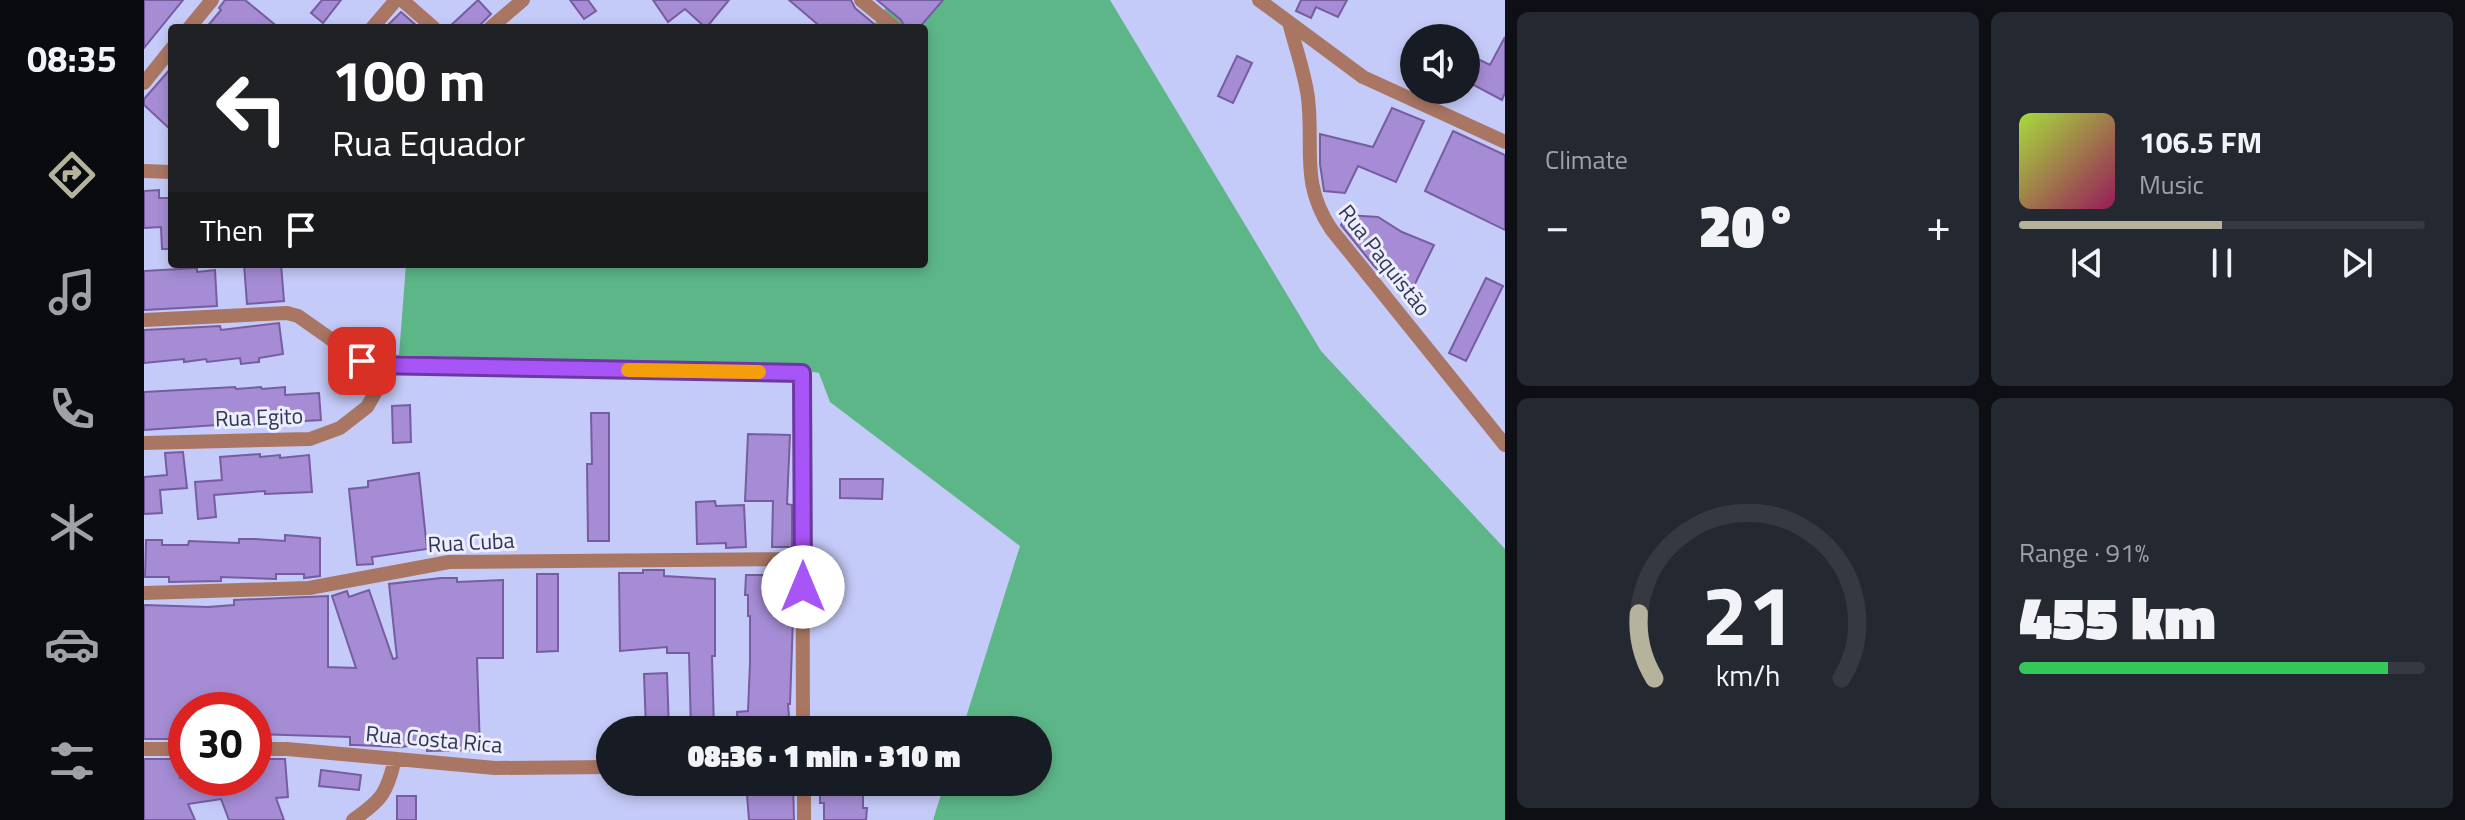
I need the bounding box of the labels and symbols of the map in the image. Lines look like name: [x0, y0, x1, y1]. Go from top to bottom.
street label: Rua Paquistão: [1330, 197, 1440, 323]
pin: [328, 327, 396, 395]
street label: Rua Egito: [214, 398, 304, 436]
street label: Rua Cuba: [427, 523, 515, 561]
position arrow: [761, 545, 845, 629]
speed limit sign: 30: [168, 692, 272, 796]
street label: Rua Costa Rica: [364, 716, 504, 762]

